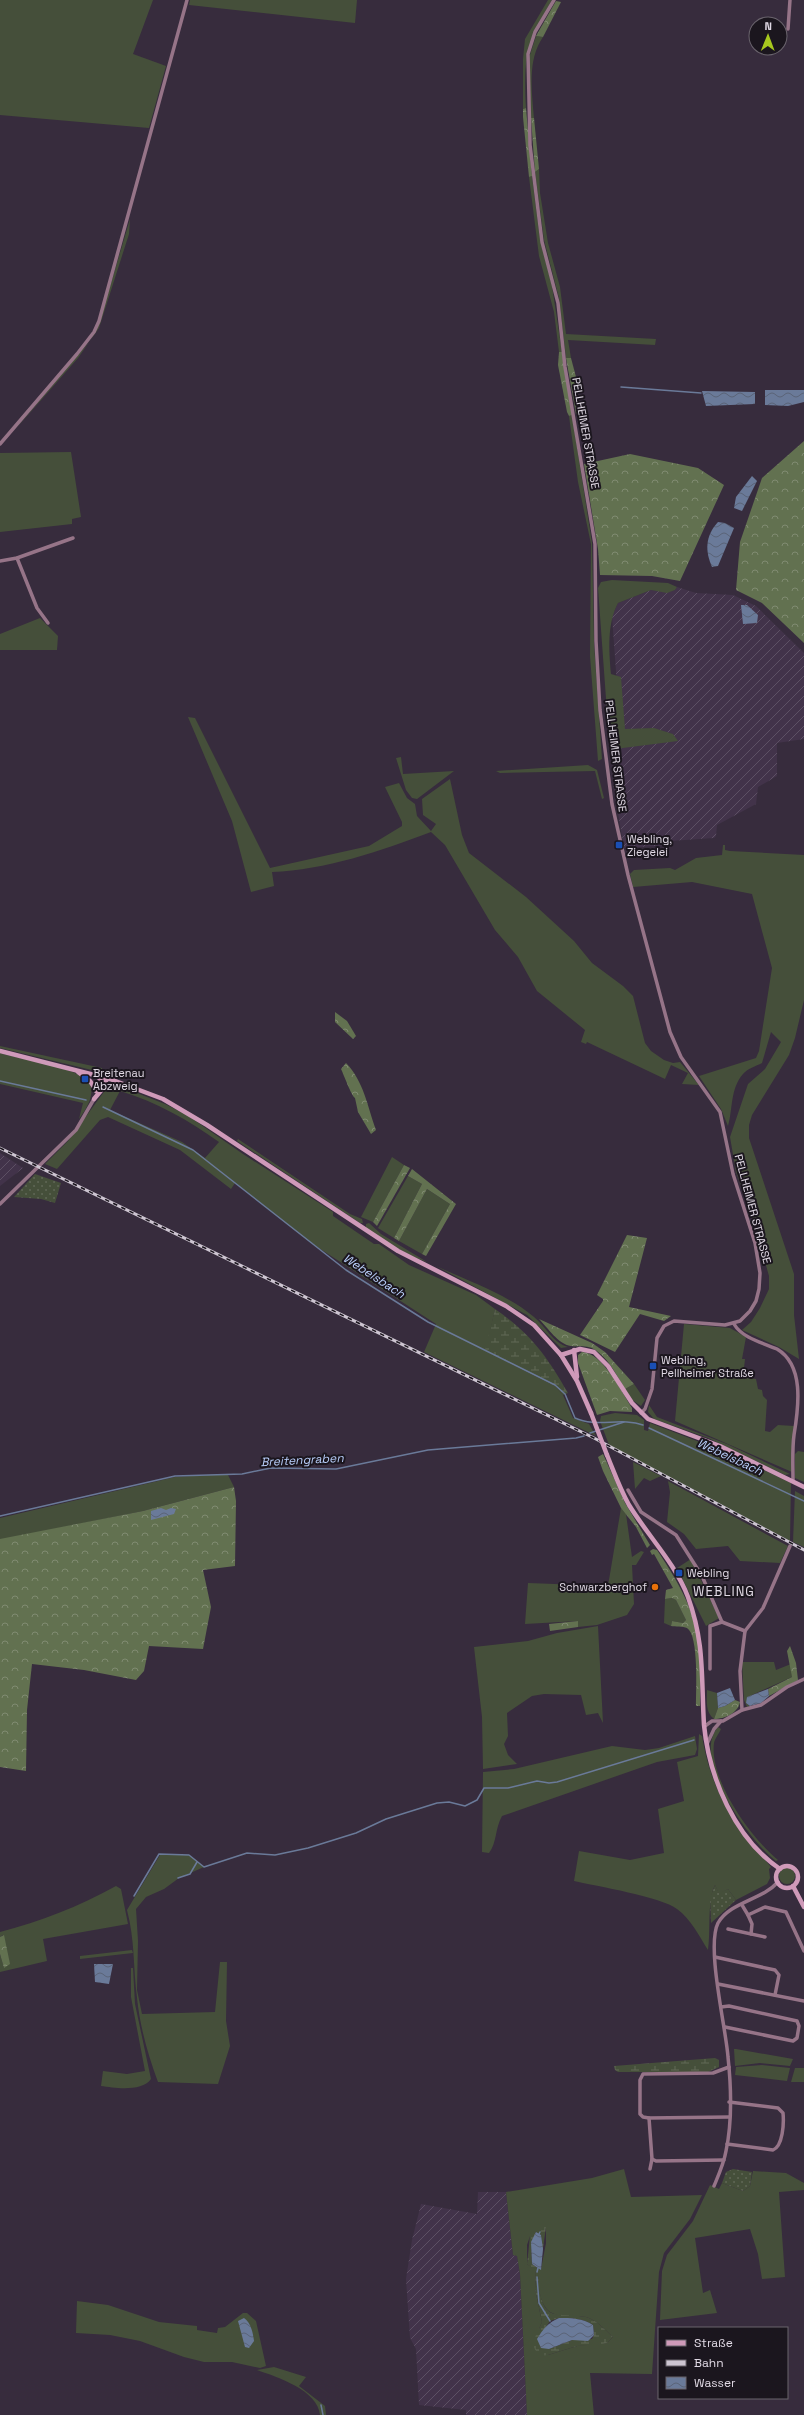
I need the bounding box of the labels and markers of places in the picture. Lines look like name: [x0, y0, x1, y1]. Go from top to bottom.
place label: Webling, Ziegelei: [627, 832, 672, 859]
marker: Webling, Ziegelei: [614, 840, 624, 850]
place label: Breitenau Abzweig: [93, 1066, 144, 1093]
marker: Breitenau Abzweig: [80, 1074, 90, 1084]
place label: Webling, Pellheimer Straße: [661, 1353, 754, 1380]
marker: Webling, Pellheimer Straße: [648, 1361, 658, 1371]
place label: Webling: [687, 1566, 729, 1580]
marker: Webling: [674, 1568, 684, 1578]
place label: Schwarzberghof: [559, 1580, 647, 1594]
marker: Schwarzberghof: [650, 1582, 660, 1592]

